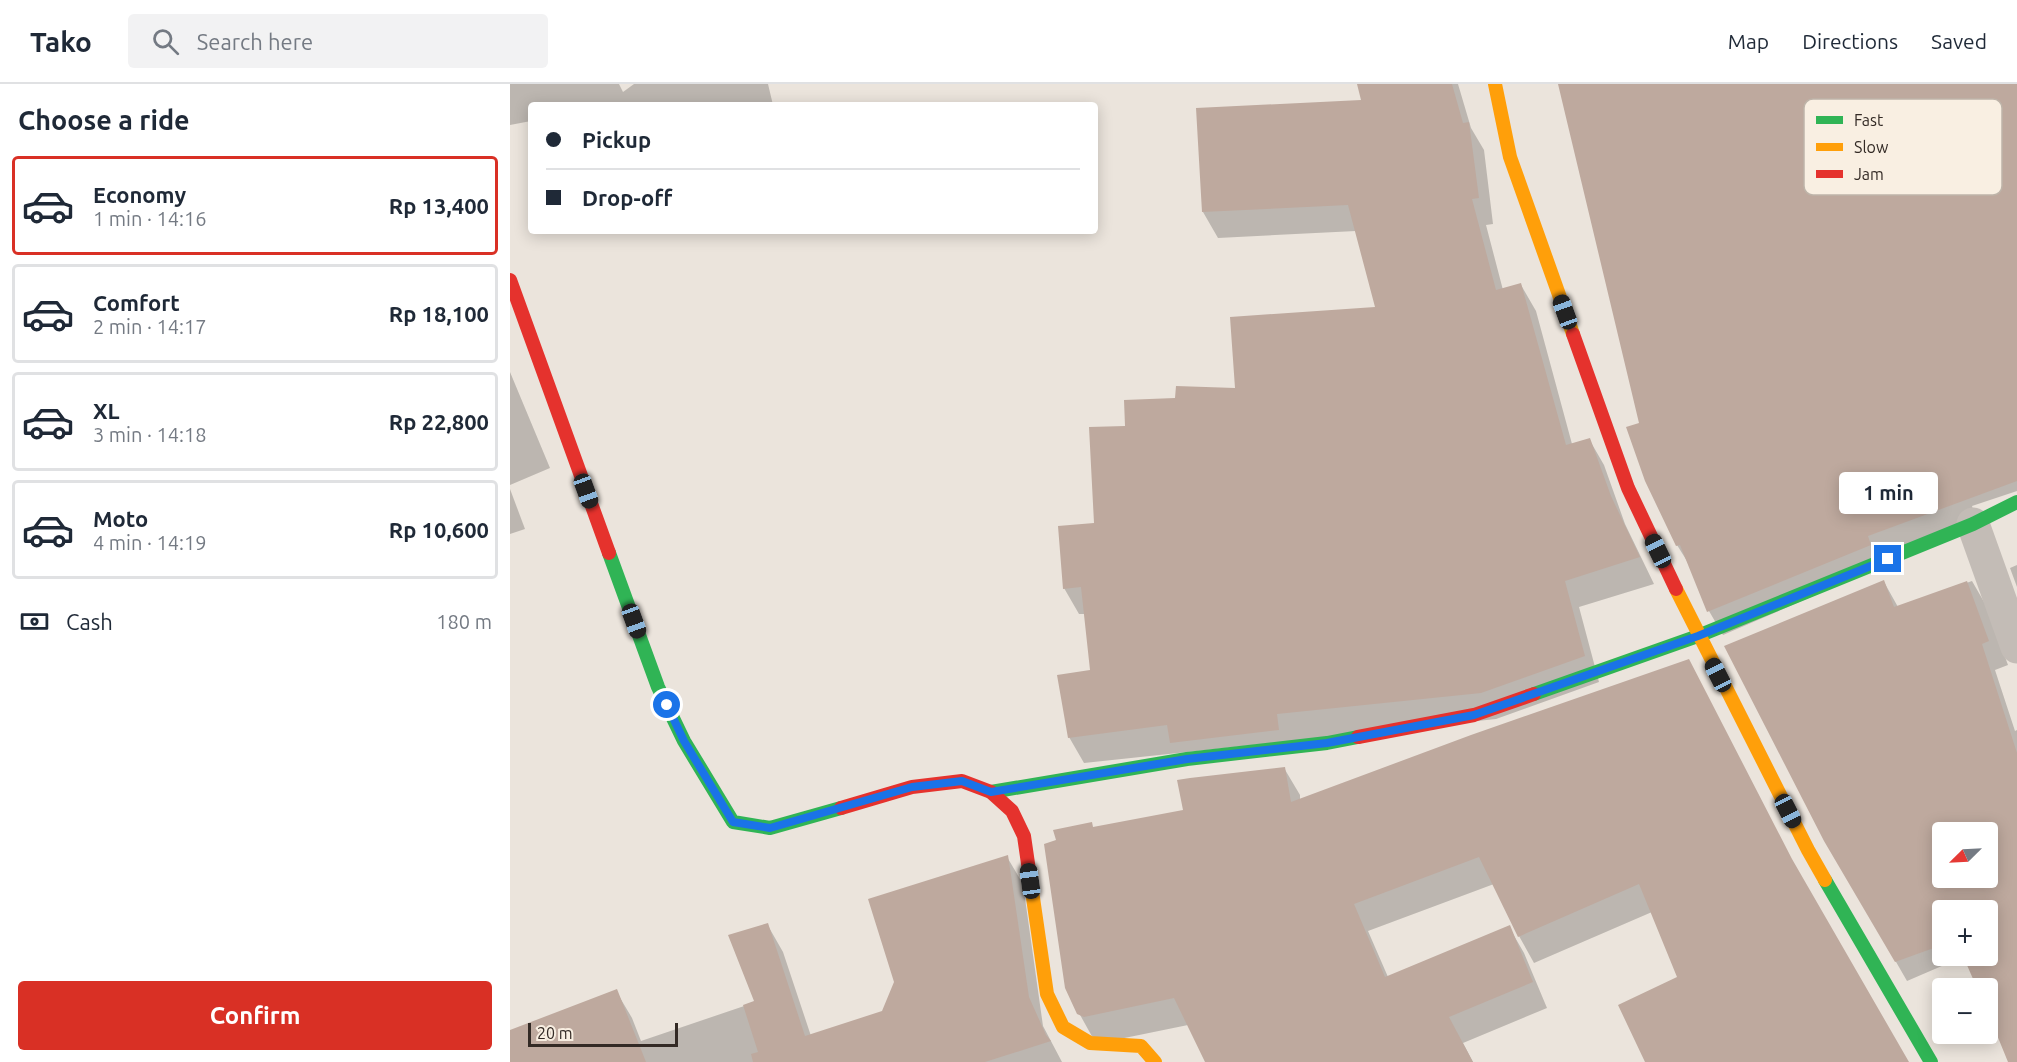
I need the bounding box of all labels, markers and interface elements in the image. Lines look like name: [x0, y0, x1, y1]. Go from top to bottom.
search box: [128, 14, 548, 68]
icon: search: [149, 25, 182, 58]
text: Tako: [30, 26, 92, 57]
text: Search here: [197, 29, 313, 54]
text: Map: [1728, 29, 1769, 53]
text: Directions: [1802, 29, 1898, 53]
text: Saved: [1931, 29, 1987, 53]
legend: [1804, 99, 2002, 195]
text: Choose a ride: [18, 105, 190, 135]
text: Fast: [1854, 111, 1884, 129]
text: Pickup: [582, 127, 651, 152]
text: Slow: [1854, 138, 1889, 156]
text: Jam: [1854, 165, 1884, 183]
icon: car: [21, 179, 75, 233]
text: Economy: [93, 182, 186, 207]
text: Drop-off: [582, 185, 672, 210]
text: Rp 13,400: [389, 193, 489, 218]
text: 1 min · 14:16: [93, 207, 207, 230]
icon: car: [21, 287, 75, 341]
text: Comfort: [93, 290, 180, 315]
car: [1550, 292, 1580, 332]
text: Rp 18,100: [389, 301, 489, 326]
text: 2 min · 14:17: [93, 315, 207, 338]
icon: car: [21, 395, 75, 449]
text: XL: [93, 398, 120, 423]
text: Rp 22,800: [389, 409, 489, 434]
text: 3 min · 14:18: [93, 423, 207, 446]
car: [571, 471, 601, 511]
callout: 1 min: [1838, 472, 1938, 514]
text: 1 min: [1863, 481, 1914, 504]
icon: car: [21, 503, 75, 557]
text: Moto: [93, 506, 148, 531]
text: Rp 10,600: [389, 517, 489, 542]
text: 4 min · 14:19: [93, 531, 207, 554]
car: [1642, 531, 1674, 571]
route end: [1874, 545, 1901, 572]
car: [619, 601, 649, 641]
icon: cash: [18, 605, 51, 638]
text: Cash: [66, 609, 113, 634]
text: 180 m: [436, 610, 492, 633]
car: [1702, 655, 1734, 695]
route start: [653, 691, 680, 718]
car: [1772, 791, 1804, 831]
north arrow: [1932, 822, 1998, 888]
map controls: [1932, 822, 1998, 1044]
car: [1019, 862, 1041, 900]
button: +: [1932, 900, 1998, 966]
button: −: [1932, 978, 1998, 1044]
button: Confirm: [18, 981, 492, 1050]
scale bar: [528, 1020, 678, 1048]
text: 20 m: [537, 1024, 573, 1042]

